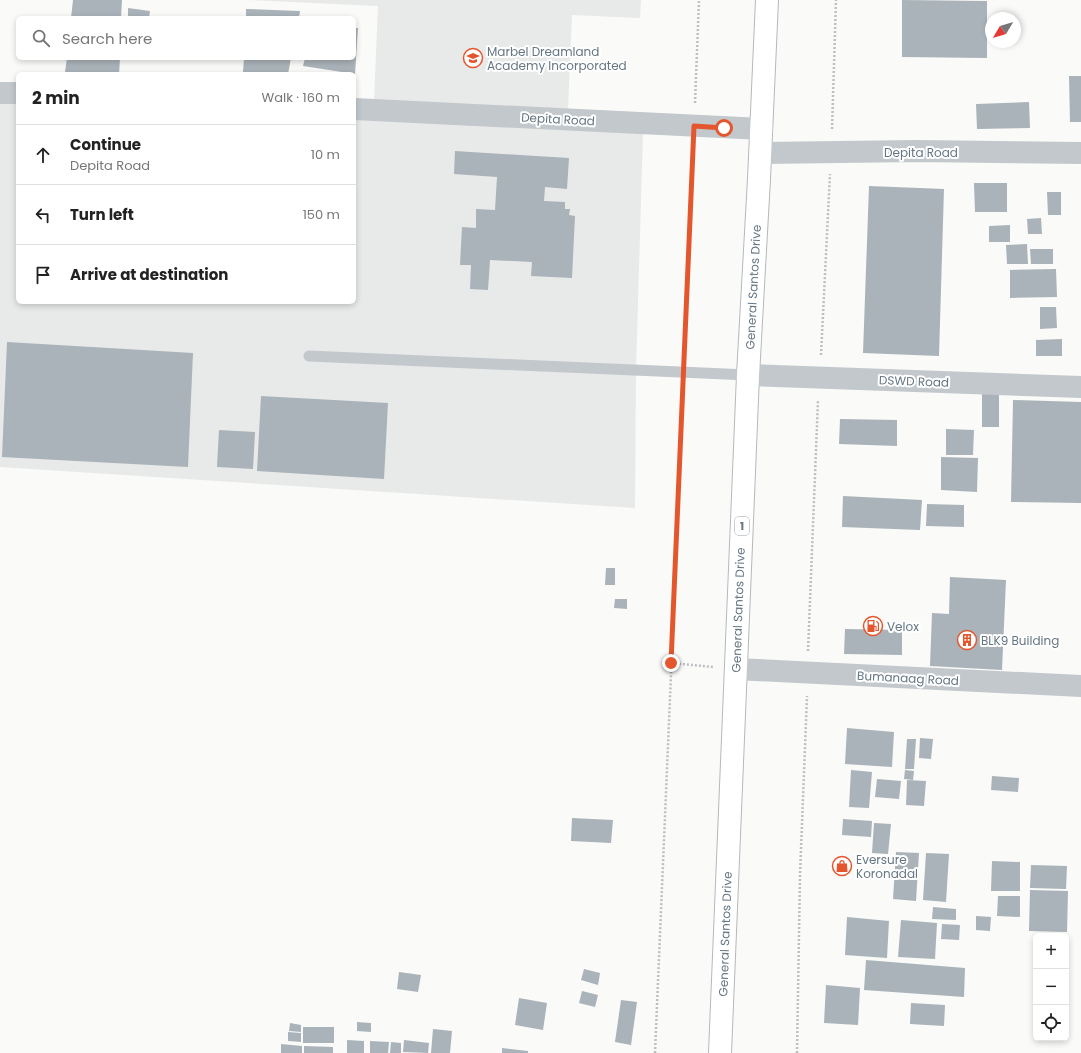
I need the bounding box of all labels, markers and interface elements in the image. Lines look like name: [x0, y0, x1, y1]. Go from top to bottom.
north arrow: [985, 12, 1021, 48]
search box: [16, 16, 356, 60]
icon: search: [30, 27, 52, 49]
text: Search here: [62, 28, 152, 49]
place label: Marbel Dreamland Academy Incorporated: [487, 43, 627, 74]
school or university icon: Marbel Dreamland Academy Incorporated: [462, 47, 484, 69]
text: 2 min: [32, 86, 80, 110]
text: Walk · 160 m: [261, 88, 340, 107]
street label: Depita Road: [521, 109, 595, 129]
route start: [715, 119, 733, 137]
text: Continue: [70, 134, 141, 155]
icon: ahead: [32, 144, 54, 166]
street label: Depita Road: [884, 144, 958, 161]
text: 10 m: [311, 145, 340, 164]
text: Depita Road: [70, 156, 150, 175]
icon: left: [32, 204, 54, 226]
text: Turn left: [70, 204, 134, 225]
text: 150 m: [303, 205, 340, 224]
street label: General Santos Drive: [741, 224, 765, 350]
icon: arrive: [32, 264, 54, 286]
text: Arrive at destination: [70, 264, 228, 285]
street label: DSWD Road: [879, 371, 949, 391]
road number: 1: [735, 517, 749, 535]
street label: General Santos Drive: [727, 547, 749, 673]
fuel station icon: Velox: [862, 615, 884, 637]
place label: Velox: [887, 618, 919, 635]
building icon: BLK9 Building: [956, 629, 978, 651]
place label: BLK9 Building: [981, 632, 1059, 649]
route end: [662, 654, 680, 672]
street label: Bumanaag Road: [857, 667, 959, 689]
place label: Eversure Koronadal: [856, 851, 918, 882]
shop icon: Eversure Koronadal: [831, 855, 853, 877]
street label: General Santos Drive: [714, 871, 736, 997]
map controls: [1033, 933, 1069, 1041]
button: +: [1033, 933, 1069, 969]
button: −: [1033, 969, 1069, 1005]
button: locate: [1033, 1005, 1069, 1041]

